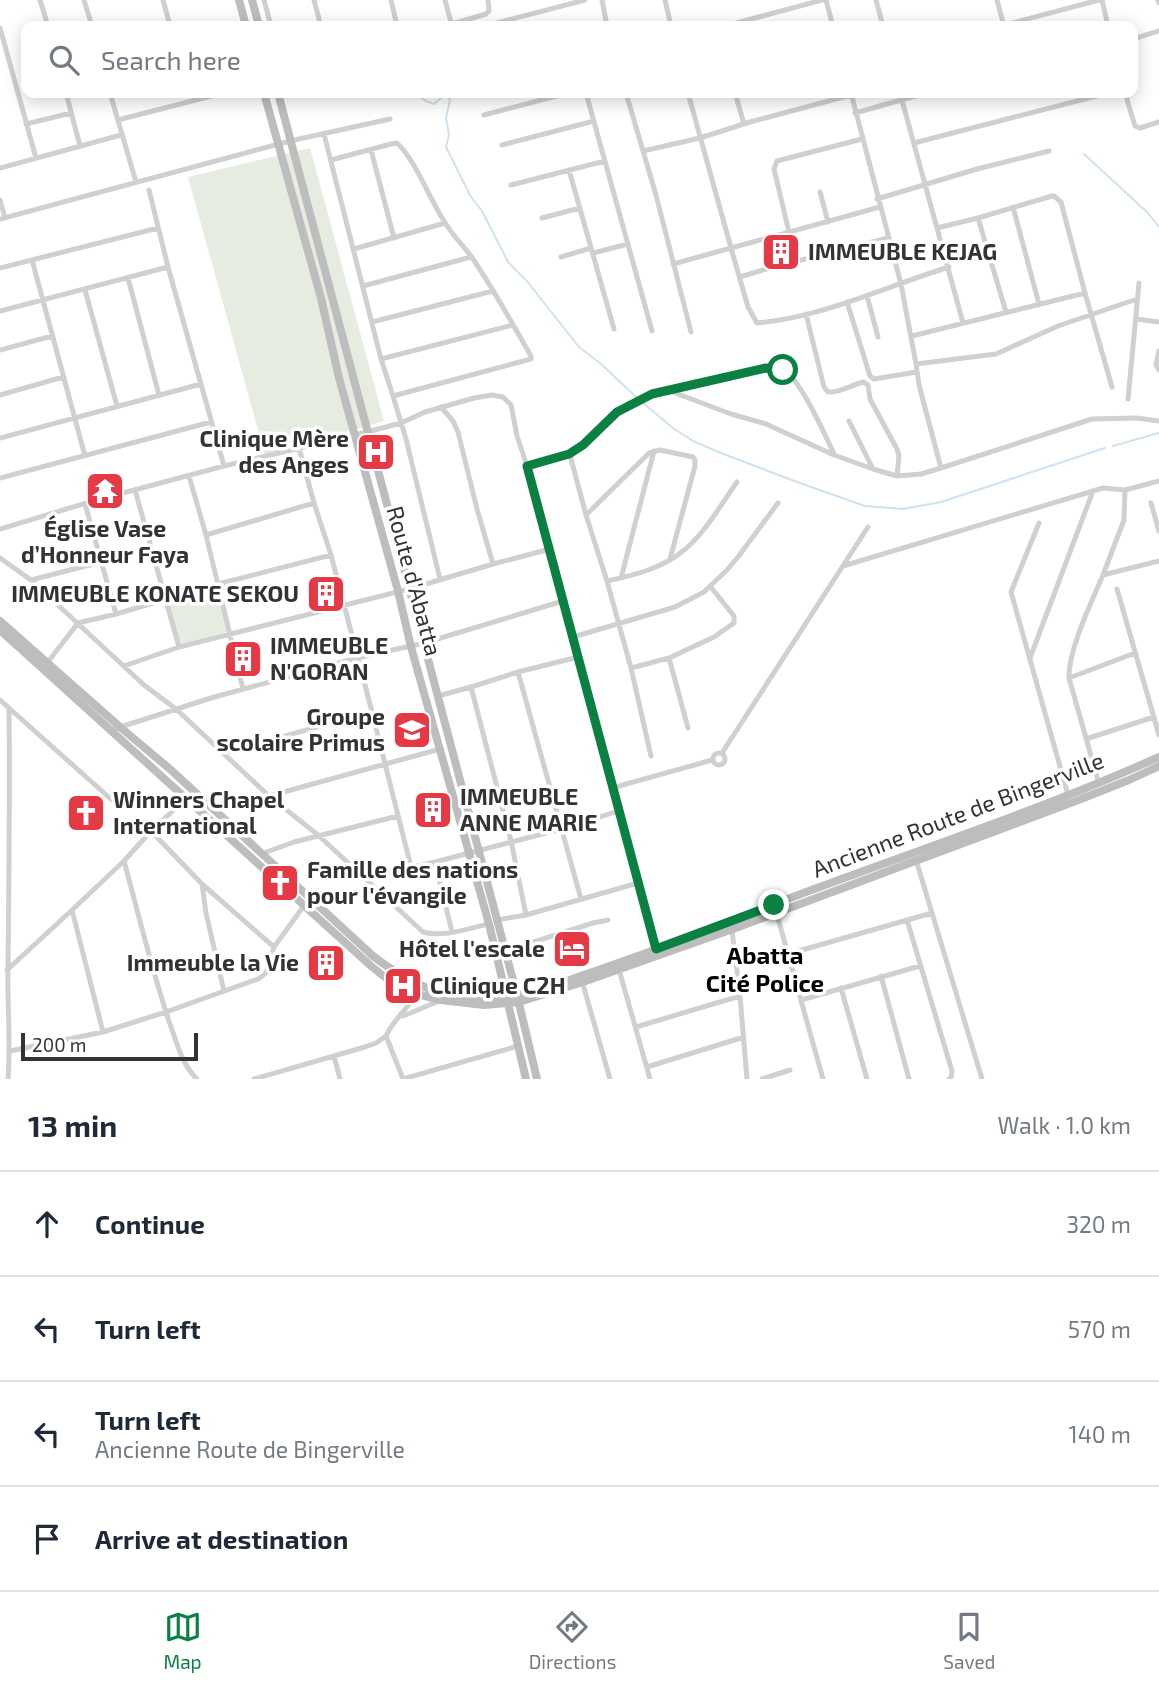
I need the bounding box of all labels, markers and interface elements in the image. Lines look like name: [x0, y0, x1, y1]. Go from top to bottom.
search box: [21, 21, 1138, 98]
icon: search: [45, 41, 83, 79]
text: Search here: [101, 44, 241, 75]
building icon: IMMEUBLE KEJAG: [760, 231, 802, 273]
place label: IMMEUBLE KEJAG: [808, 237, 997, 265]
route start: [767, 354, 798, 385]
place label: Clinique Mère des Anges: [200, 424, 349, 478]
hospital icon: Clinique Mère des Anges: [355, 431, 397, 473]
temple icon: Église Vase d’Honneur Faya: [84, 470, 126, 512]
street label: Route d'Abatta: [382, 503, 448, 659]
place label: Église Vase d’Honneur Faya: [21, 514, 189, 568]
building icon: IMMEUBLE KONATE SEKOU: [305, 573, 347, 615]
place label: IMMEUBLE KONATE SEKOU: [11, 579, 299, 607]
place label: IMMEUBLE N'GORAN: [270, 631, 388, 685]
building icon: IMMEUBLE N'GORAN: [222, 638, 264, 680]
place label: Groupe scolaire Primus: [217, 702, 385, 756]
school or university icon: Groupe scolaire Primus: [391, 709, 433, 751]
street label: Ancienne Route de Bingerville: [808, 745, 1107, 883]
place label: IMMEUBLE ANNE MARIE: [460, 782, 597, 836]
place label: Winners Chapel International: [113, 785, 285, 839]
building icon: IMMEUBLE ANNE MARIE: [412, 789, 454, 831]
church icon: Winners Chapel International: [65, 792, 107, 834]
place label: Famille des nations pour l'évangile: [307, 855, 518, 909]
church icon: Famille des nations pour l'évangile: [259, 862, 301, 904]
route end: [758, 889, 789, 920]
hotel icon: Hôtel l'escale: [551, 928, 593, 970]
place label: Hôtel l'escale: [399, 934, 545, 962]
district label: Abatta Cité Police: [706, 940, 824, 997]
building icon: Immeuble la Vie: [305, 942, 347, 984]
place label: Immeuble la Vie: [127, 948, 299, 976]
hospital icon: Clinique C2H: [382, 965, 424, 1007]
place label: Clinique C2H: [430, 971, 566, 999]
scale bar: [21, 1030, 198, 1062]
text: 200 m: [32, 1033, 86, 1056]
text: 13 min: [28, 1107, 117, 1143]
text: Walk · 1.0 km: [998, 1111, 1131, 1139]
icon: ahead: [28, 1205, 66, 1243]
text: Continue: [95, 1208, 205, 1239]
text: 320 m: [1066, 1210, 1131, 1238]
icon: left: [28, 1310, 66, 1348]
text: Turn left: [95, 1313, 201, 1344]
text: 570 m: [1068, 1315, 1131, 1343]
text: Turn left: [95, 1404, 201, 1435]
icon: left: [28, 1415, 66, 1453]
text: 140 m: [1069, 1420, 1131, 1448]
text: Ancienne Route de Bingerville: [95, 1435, 405, 1463]
icon: arrive: [28, 1520, 66, 1558]
text: Arrive at destination: [95, 1523, 348, 1554]
tab: Map: [164, 1608, 202, 1673]
tab: Directions: [529, 1608, 616, 1673]
tab: Saved: [943, 1608, 995, 1673]

